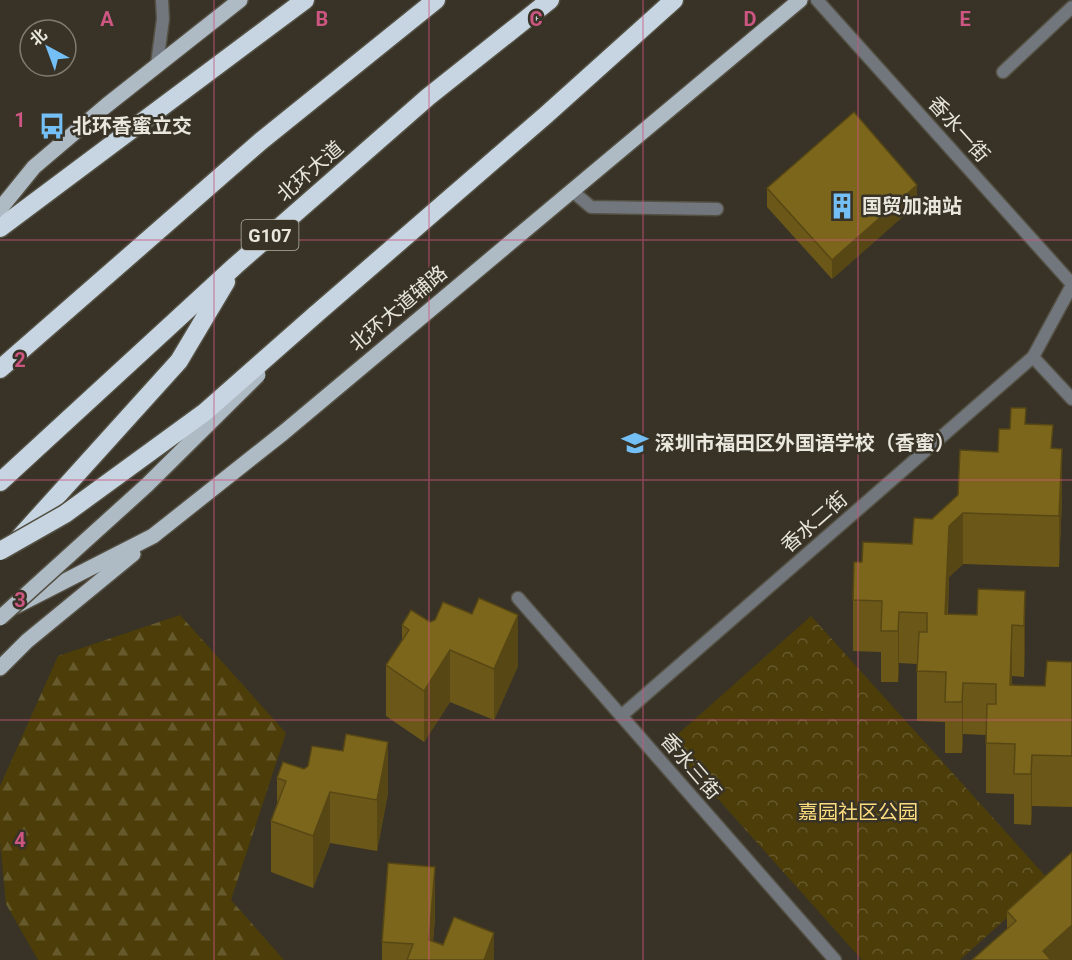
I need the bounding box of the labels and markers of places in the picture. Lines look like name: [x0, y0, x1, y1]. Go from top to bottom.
bus stop icon: 北环香蜜立交: [37, 111, 67, 141]
place label: 北环香蜜立交: [72, 114, 192, 138]
building icon: 国贸加油站: [827, 191, 857, 221]
place label: 国贸加油站: [862, 194, 962, 218]
school or university icon: 深圳市福田区外国语学校（香蜜）: [620, 428, 650, 458]
place label: 深圳市福田区外国语学校（香蜜）: [655, 431, 955, 455]

